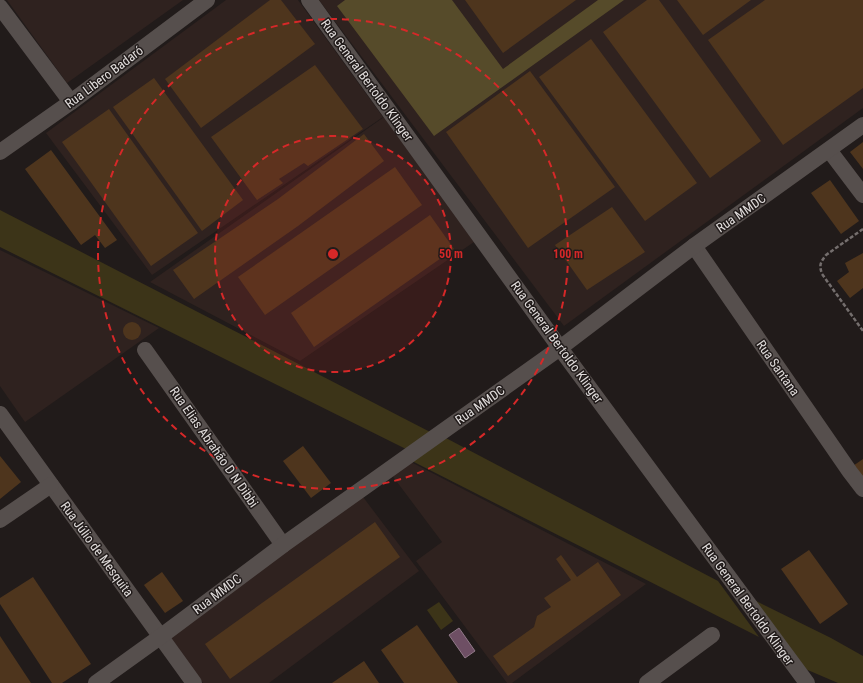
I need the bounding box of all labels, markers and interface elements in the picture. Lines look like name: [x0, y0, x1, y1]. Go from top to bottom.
street label: Rua General Bertoldo Klinger: [318, 16, 416, 144]
street label: Rua Libero Badaró: [62, 43, 146, 111]
street label: Rua MMDC: [713, 191, 769, 235]
centre of rings: [326, 247, 340, 261]
text: 50 m: [439, 247, 463, 261]
text: 100 m: [553, 247, 583, 261]
street label: Rua General Bertoldo Klinger: [508, 278, 606, 406]
street label: Rua Santana: [753, 337, 803, 399]
street label: Rua MMDC: [452, 383, 508, 427]
street label: Rua Elias Abrahão D N Dibbi: [167, 384, 261, 510]
street label: Rua Júlio de Mesquita: [58, 499, 136, 599]
street label: Rua General Bertoldo Klinger: [699, 540, 797, 668]
street label: Rua MMDC: [190, 571, 244, 617]

